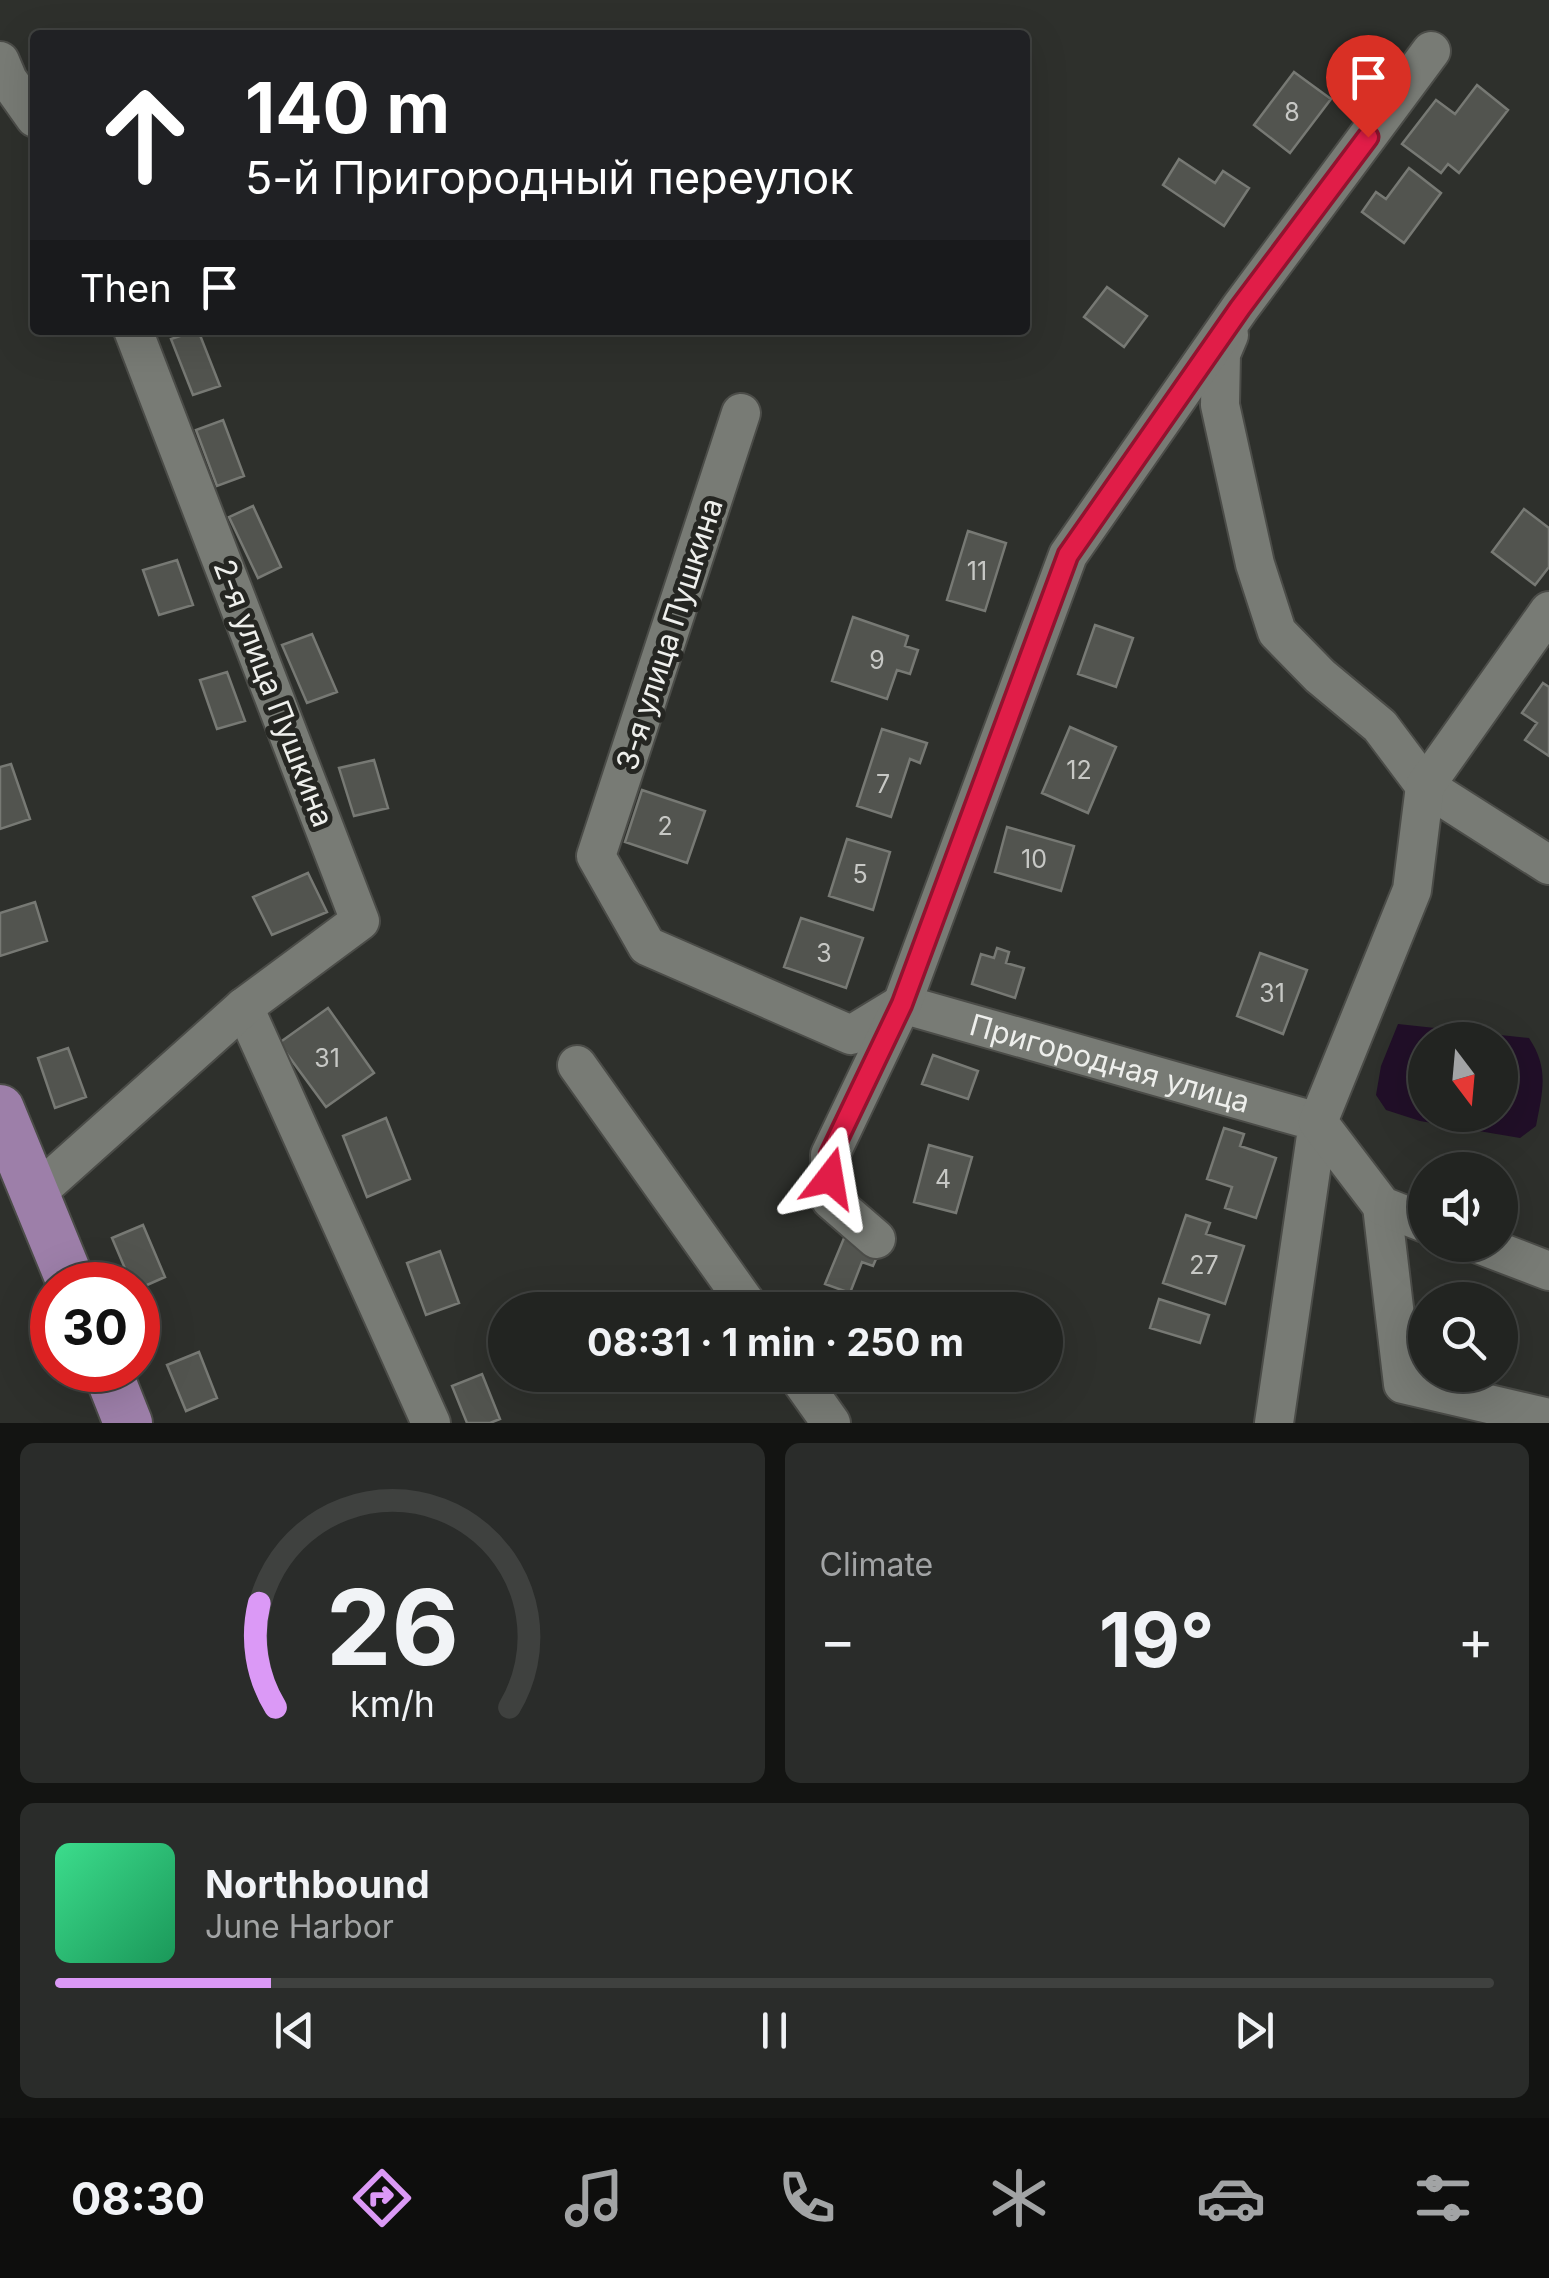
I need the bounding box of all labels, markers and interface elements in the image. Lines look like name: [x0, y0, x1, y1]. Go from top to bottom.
pin: [1326, 35, 1411, 138]
icon: arrive: [1341, 50, 1396, 105]
text: 140 m: [245, 65, 450, 150]
icon: ahead: [80, 70, 210, 200]
house number: 8: [1284, 97, 1300, 127]
text: 5-й Пригородный переулок: [245, 150, 854, 205]
icon: arrive: [192, 260, 247, 315]
text: Then: [80, 265, 172, 311]
street label: 3-я улица Пушкина: [608, 494, 730, 774]
street label: 2-я улица Пушкина: [206, 554, 342, 832]
house number: 11: [967, 556, 987, 586]
house number: 9: [869, 645, 885, 675]
house number: 12: [1066, 755, 1092, 785]
house number: 7: [876, 769, 890, 799]
house number: 2: [657, 811, 673, 841]
house number: 10: [1021, 844, 1047, 874]
house number: 5: [852, 859, 868, 889]
house number: 3: [816, 938, 832, 968]
house number: 31: [1259, 978, 1285, 1008]
street label: Пригородная улица: [966, 1006, 1254, 1120]
north arrow: [1408, 1022, 1518, 1132]
map controls: [1408, 1022, 1518, 1392]
house number: 31: [314, 1043, 340, 1073]
position arrow: [778, 1126, 882, 1230]
button: sound: [1408, 1152, 1518, 1262]
house number: 4: [935, 1164, 951, 1194]
house number: 27: [1189, 1250, 1219, 1280]
speed limit sign: 30: [30, 1262, 160, 1392]
button: search: [1408, 1282, 1518, 1392]
text: 08:31 · 1 min · 250 m: [587, 1319, 964, 1365]
text: Climate: [820, 1545, 933, 1584]
text: 26: [326, 1564, 459, 1690]
text: 19°: [1099, 1594, 1215, 1685]
text: −: [820, 1607, 856, 1673]
text: +: [1458, 1607, 1494, 1673]
text: km/h: [350, 1682, 435, 1726]
text: Northbound: [205, 1861, 430, 1907]
text: June Harbor: [205, 1907, 394, 1946]
icon: previous: [267, 2003, 322, 2058]
icon: pause: [747, 2003, 802, 2058]
icon: next: [1227, 2003, 1282, 2058]
icon: directions: [347, 2163, 417, 2233]
icon: music: [559, 2163, 629, 2233]
icon: phone: [772, 2163, 842, 2233]
icon: climate: [984, 2163, 1054, 2233]
icon: car: [1196, 2163, 1266, 2233]
icon: filters: [1408, 2163, 1478, 2233]
text: 08:30: [71, 2171, 205, 2226]

